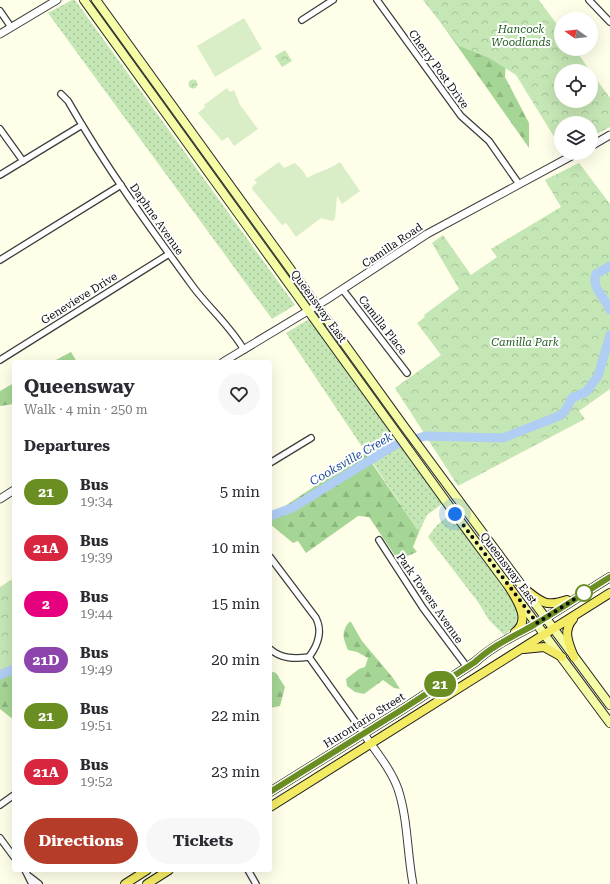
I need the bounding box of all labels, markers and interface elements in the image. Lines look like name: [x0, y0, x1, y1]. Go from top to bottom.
north arrow: [554, 12, 598, 56]
map controls: [554, 12, 598, 160]
park label: Hancock Woodlands: [491, 23, 551, 49]
street label: Cherry Post Drive: [406, 27, 471, 111]
button: locate: [554, 64, 598, 108]
button: layers: [554, 116, 598, 160]
street label: Daphne Avenue: [127, 181, 186, 257]
street label: Camilla Road: [360, 220, 425, 270]
street label: Queensway East: [288, 268, 349, 345]
street label: Genevieve Drive: [39, 270, 120, 327]
street label: Camilla Place: [356, 293, 410, 357]
park label: Camilla Park: [491, 336, 559, 349]
button: heart: [218, 373, 260, 415]
text: Queensway: [24, 375, 135, 398]
text: Walk · 4 min · 250 m: [24, 402, 148, 417]
water label: Cooksville Creek: [307, 429, 395, 488]
text: Departures: [24, 437, 110, 455]
text: Bus: [80, 476, 108, 494]
text: 5 min: [220, 483, 260, 501]
text: 21: [38, 484, 54, 500]
text: 19:34: [80, 494, 112, 509]
your location: [445, 504, 465, 524]
street label: Queensway East: [477, 530, 540, 607]
text: Bus: [80, 532, 108, 550]
text: 10 min: [211, 539, 260, 557]
text: 21A: [33, 540, 59, 556]
text: 19:39: [80, 550, 112, 565]
street label: Park Towers Avenue: [394, 551, 466, 646]
unlabelled marker: [575, 584, 593, 602]
text: Bus: [80, 588, 108, 606]
text: 15 min: [211, 595, 260, 613]
text: 2: [42, 596, 50, 612]
text: 19:44: [80, 606, 112, 621]
text: Bus: [80, 644, 108, 662]
text: 20 min: [211, 651, 260, 669]
text: 21D: [33, 652, 59, 668]
text: 19:49: [80, 662, 112, 677]
line badge: 21: [422, 671, 458, 697]
text: 21: [432, 676, 448, 692]
street label: Hurontario Street: [321, 690, 407, 751]
text: Bus: [80, 700, 108, 718]
text: 22 min: [211, 707, 260, 725]
text: 21: [38, 708, 54, 724]
text: 19:51: [80, 718, 112, 733]
text: Bus: [80, 756, 108, 774]
text: 23 min: [211, 763, 260, 781]
text: 21A: [33, 764, 59, 780]
text: 19:52: [80, 774, 112, 789]
button: Directions: [24, 818, 138, 864]
button: Tickets: [146, 818, 260, 864]

